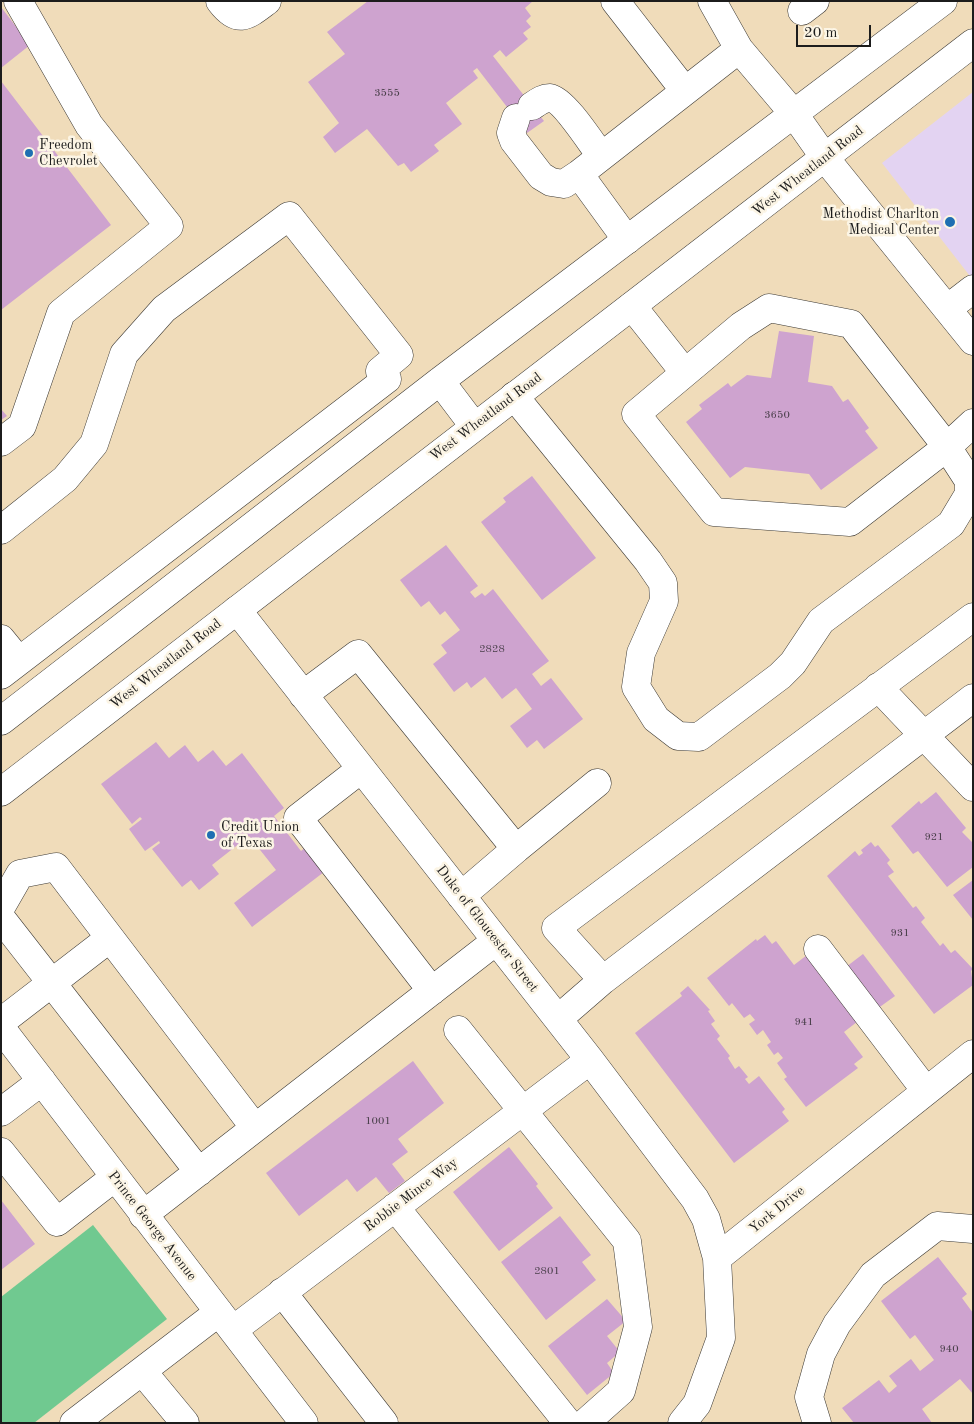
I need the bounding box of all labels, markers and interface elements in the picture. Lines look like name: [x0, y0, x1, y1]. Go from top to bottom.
scale bar: [799, 15, 874, 47]
text: 20 m: [804, 26, 838, 41]
house number: 3555: [374, 86, 400, 100]
street label: West Wheatland Road: [749, 122, 867, 220]
place label: Freedom Chevrolet: [39, 137, 98, 170]
marker: Freedom Chevrolet: [23, 147, 35, 159]
place label: Methodist Charlton Medical Center: [823, 206, 939, 238]
marker: Methodist Charlton Medical Center: [943, 215, 957, 229]
street label: West Wheatland Road: [426, 369, 546, 465]
house number: 3650: [764, 408, 790, 422]
street label: West Wheatland Road: [107, 615, 225, 713]
house number: 2828: [479, 642, 505, 656]
place label: Credit Union of Texas: [221, 819, 299, 852]
marker: Credit Union of Texas: [205, 829, 217, 841]
house number: 921: [924, 830, 944, 844]
street label: Duke of Gloucester Street: [432, 862, 542, 996]
house number: 931: [890, 926, 910, 940]
house number: 941: [794, 1015, 814, 1029]
house number: 1001: [365, 1114, 391, 1128]
street label: Robbie Mince Way: [361, 1154, 461, 1236]
street label: Prince George Avenue: [104, 1168, 200, 1284]
street label: York Drive: [746, 1182, 808, 1238]
house number: 2801: [534, 1264, 560, 1278]
house number: 940: [939, 1342, 959, 1356]

